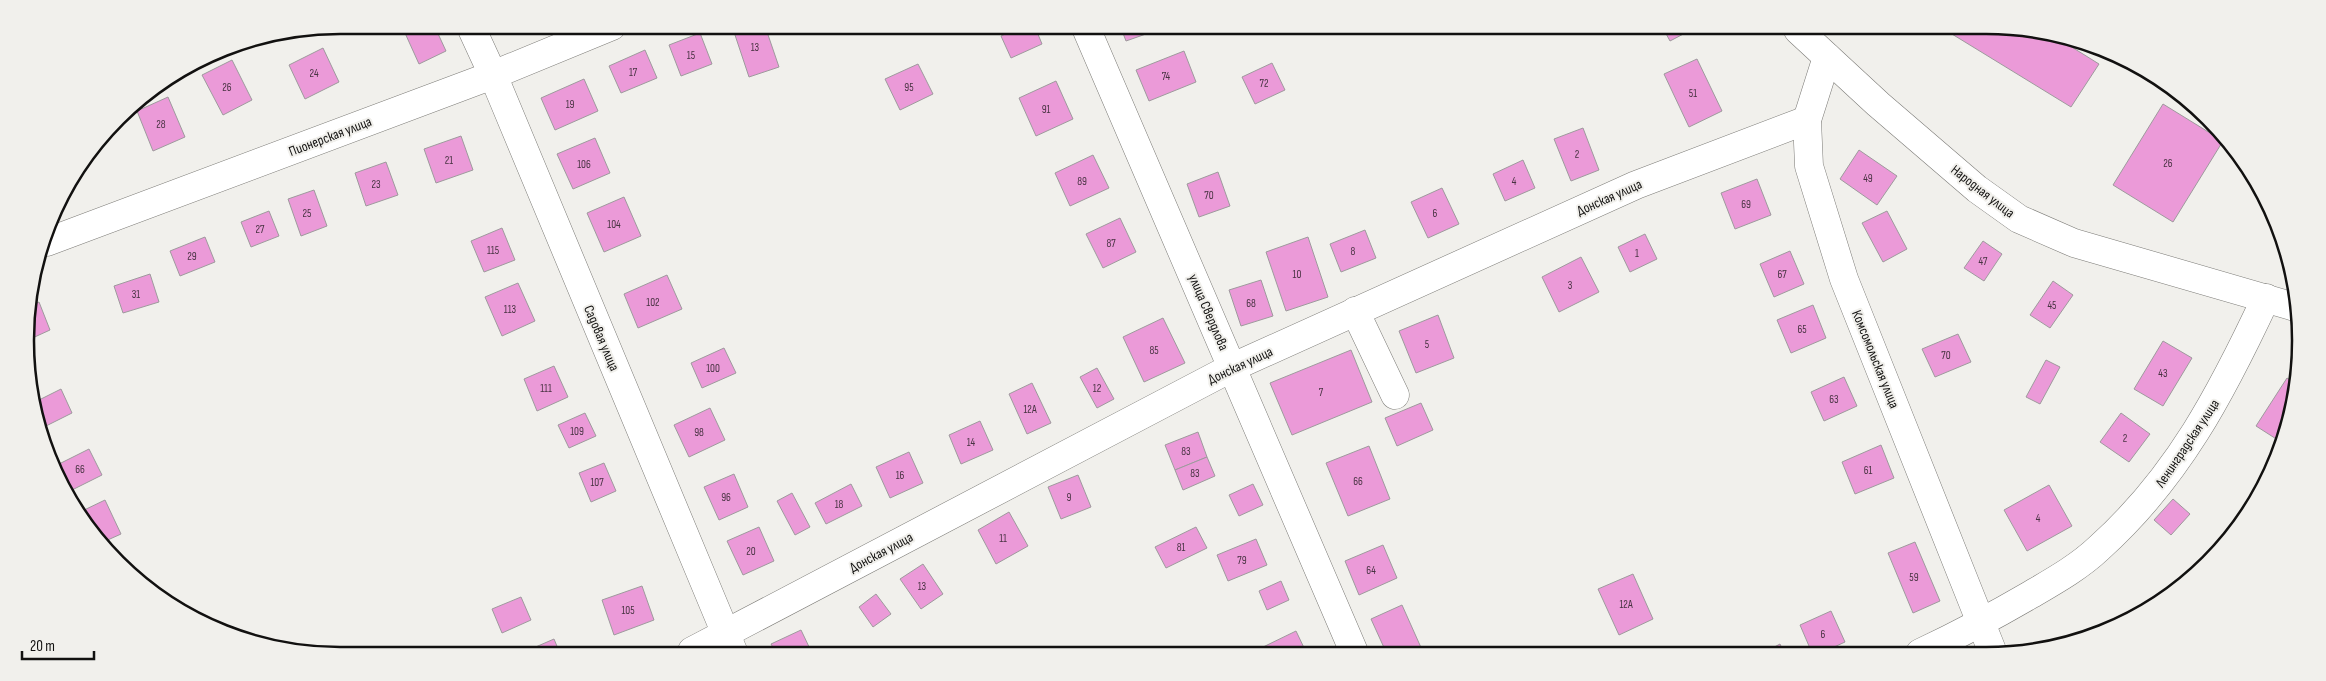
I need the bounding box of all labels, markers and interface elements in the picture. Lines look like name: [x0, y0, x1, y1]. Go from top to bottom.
house number: 13: [751, 41, 760, 54]
house number: 15: [687, 49, 695, 62]
house number: 17: [629, 66, 638, 79]
house number: 24: [309, 67, 319, 80]
house number: 74: [1162, 70, 1171, 83]
house number: 72: [1260, 77, 1269, 90]
house number: 26: [222, 81, 232, 94]
house number: 95: [904, 81, 914, 94]
house number: 51: [1689, 87, 1697, 100]
house number: 19: [566, 98, 574, 111]
house number: 91: [1042, 103, 1051, 116]
street label: Пионерская улица: [286, 113, 374, 160]
house number: 28: [156, 118, 166, 131]
house number: 2: [1575, 148, 1580, 161]
house number: 21: [445, 154, 453, 167]
house number: 26: [2163, 157, 2173, 170]
house number: 106: [577, 158, 591, 171]
street label: Народная улица: [1947, 161, 2018, 222]
house number: 49: [1863, 172, 1873, 185]
house number: 89: [1077, 175, 1087, 188]
house number: 4: [1512, 175, 1517, 188]
street label: Донская улица: [1574, 176, 1644, 219]
house number: 23: [371, 178, 381, 191]
house number: 70: [1204, 189, 1214, 202]
house number: 69: [1741, 198, 1751, 211]
house number: 25: [303, 207, 311, 220]
house number: 6: [1433, 207, 1438, 220]
house number: 104: [607, 218, 621, 231]
house number: 27: [256, 223, 265, 236]
house number: 87: [1106, 237, 1116, 250]
house number: 115: [487, 244, 499, 257]
house number: 8: [1351, 245, 1356, 258]
house number: 1: [1635, 247, 1639, 260]
house number: 29: [187, 250, 197, 263]
house number: 47: [1979, 255, 1988, 268]
house number: 10: [1293, 268, 1301, 281]
house number: 67: [1777, 268, 1787, 281]
street label: улица Свердлова: [1185, 271, 1232, 353]
house number: 3: [1568, 279, 1573, 292]
house number: 31: [132, 288, 140, 301]
house number: 102: [646, 296, 660, 309]
house number: 68: [1246, 297, 1256, 310]
house number: 45: [2047, 299, 2057, 312]
house number: 113: [504, 303, 517, 316]
street label: Садовая улица: [580, 303, 623, 374]
street label: Комсомольская улица: [1848, 308, 1903, 411]
house number: 65: [1797, 323, 1807, 336]
house number: 5: [1425, 338, 1429, 351]
street label: Донская улица: [1205, 343, 1275, 388]
house number: 85: [1149, 344, 1159, 357]
house number: 70: [1941, 349, 1951, 362]
house number: 100: [706, 362, 720, 375]
house number: 43: [2158, 367, 2168, 380]
house number: 111: [540, 382, 552, 395]
house number: 12: [1093, 382, 1102, 395]
house number: 7: [1319, 386, 1324, 399]
house number: 63: [1829, 393, 1839, 406]
street label: Ленинградская улица: [2151, 396, 2223, 491]
house number: 12А: [1023, 403, 1037, 416]
house number: 109: [570, 425, 584, 438]
house number: 98: [694, 426, 704, 439]
house number: 2: [2123, 432, 2128, 445]
house number: 14: [967, 436, 976, 449]
house number: 83: [1181, 445, 1191, 458]
house number: 66: [75, 463, 85, 476]
house number: 61: [1864, 464, 1872, 477]
house number: 83: [1190, 467, 1200, 480]
house number: 16: [896, 469, 905, 482]
house number: 66: [1353, 475, 1363, 488]
house number: 107: [590, 476, 604, 489]
house number: 96: [721, 491, 731, 504]
house number: 9: [1067, 491, 1072, 504]
house number: 18: [835, 498, 844, 511]
house number: 4: [2036, 512, 2041, 525]
street label: Донская улица: [846, 529, 916, 576]
house number: 11: [999, 532, 1007, 545]
house number: 81: [1177, 541, 1185, 554]
house number: 20: [746, 545, 756, 558]
house number: 79: [1237, 554, 1247, 567]
house number: 64: [1366, 564, 1376, 577]
house number: 59: [1909, 571, 1919, 584]
house number: 13: [918, 580, 927, 593]
house number: 12А: [1619, 598, 1633, 611]
house number: 105: [621, 604, 635, 617]
scale bar: [22, 628, 95, 660]
house number: 6: [1821, 628, 1826, 641]
text: 20 m: [30, 637, 55, 656]

